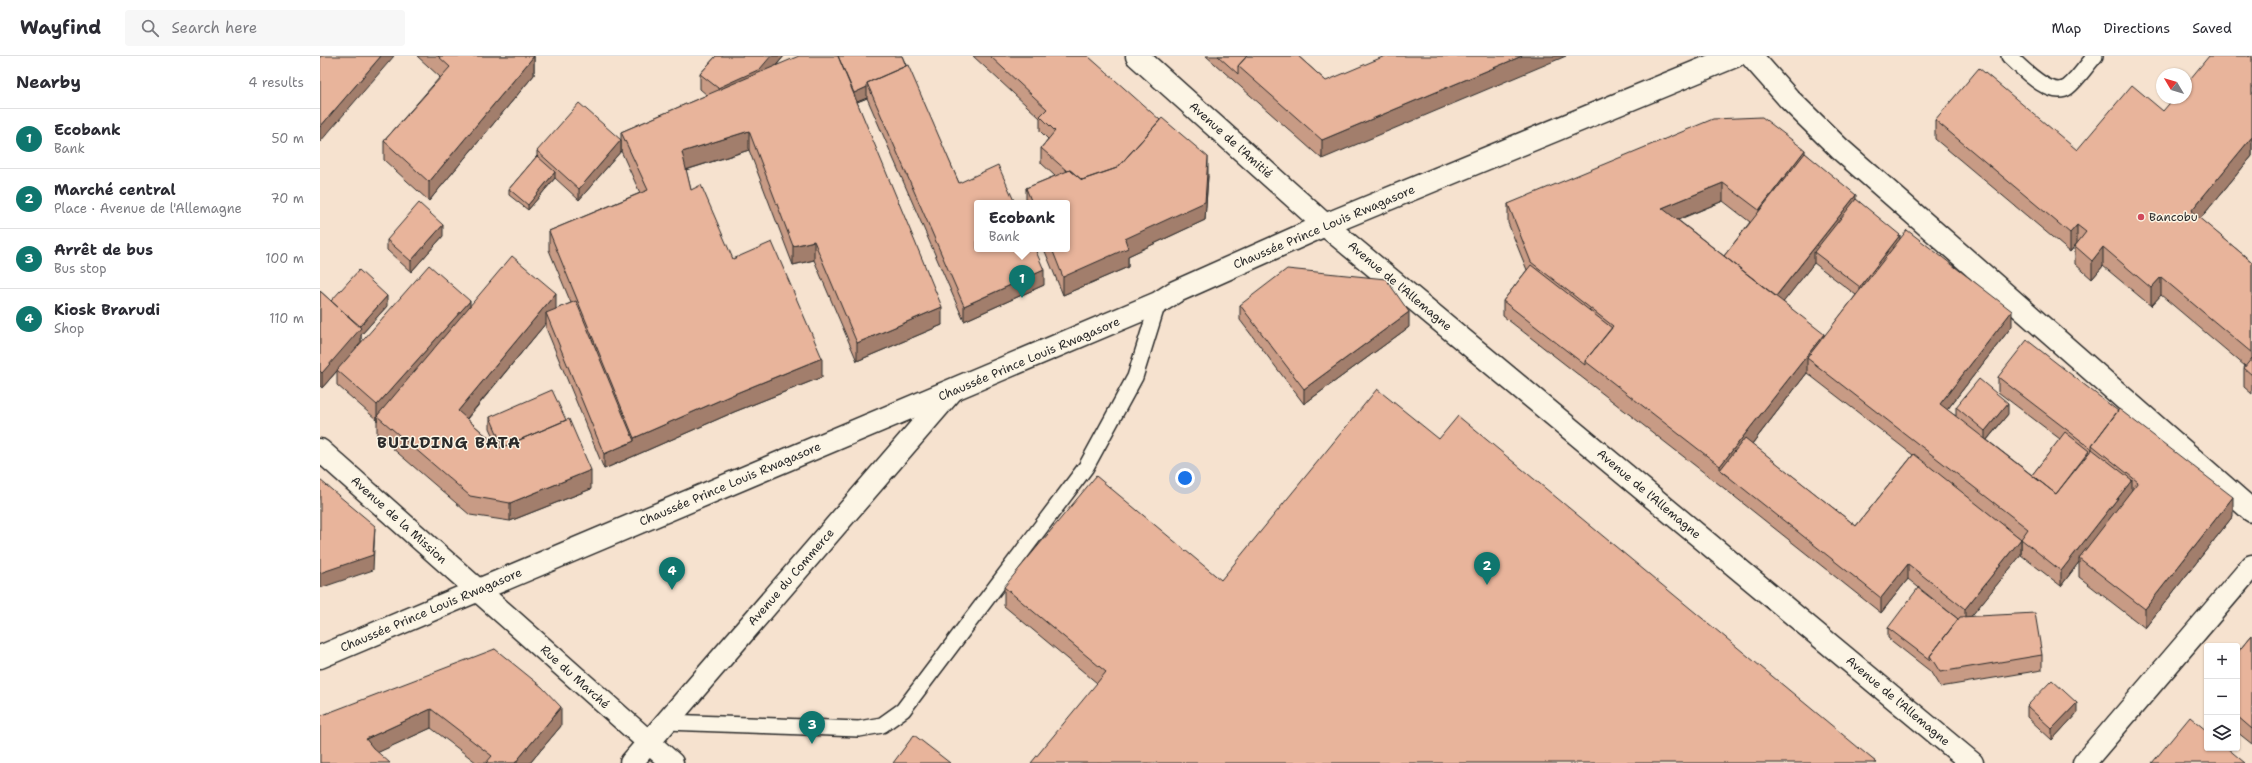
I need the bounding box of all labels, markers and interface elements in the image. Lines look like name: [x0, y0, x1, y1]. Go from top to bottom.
search box: [125, 10, 405, 46]
text: Wayfind: [20, 15, 101, 40]
icon: search: [139, 17, 161, 39]
text: Search here: [171, 18, 257, 38]
text: Map: [2052, 19, 2082, 37]
text: Directions: [2104, 19, 2170, 37]
text: Saved: [2192, 19, 2232, 37]
north arrow: [2156, 68, 2192, 104]
text: Nearby: [16, 71, 81, 93]
text: 4 results: [248, 74, 304, 91]
street label: Avenue de l'Amitié: [1186, 98, 1276, 182]
text: Ecobank: [54, 120, 121, 140]
text: 1: [26, 130, 32, 147]
text: 50 m: [271, 130, 304, 147]
text: Bank: [54, 140, 85, 157]
text: Marché central: [54, 180, 176, 200]
street label: Chaussée Prince Louis Rwagasore: [1231, 181, 1417, 273]
text: 2: [24, 190, 34, 207]
text: 70 m: [270, 190, 304, 207]
text: Place · Avenue de l'Allemagne: [54, 200, 242, 217]
popup: [974, 200, 1070, 252]
text: Ecobank: [989, 208, 1055, 228]
place label: Bancobu: [2149, 209, 2198, 225]
marker: Bancobu: [2136, 212, 2146, 222]
text: Bank: [989, 228, 1020, 245]
street label: Avenue de l'Allemagne: [1345, 238, 1456, 334]
text: Arrêt de bus: [54, 240, 153, 260]
text: 3: [24, 250, 34, 267]
text: 100 m: [265, 250, 304, 267]
text: Bus stop: [54, 260, 106, 277]
pin: 1: [1009, 265, 1035, 298]
text: Kiosk Brarudi: [54, 300, 160, 320]
text: 4: [24, 310, 34, 327]
text: 110 m: [269, 310, 304, 327]
street label: Chaussée Prince Louis Rwagasore: [936, 313, 1122, 405]
text: Shop: [54, 320, 84, 337]
district label: BUILDING BATA: [377, 432, 521, 453]
street label: Chaussée Prince Louis Rwagasore: [637, 438, 823, 530]
street label: Avenue de l'Allemagne: [1594, 446, 1705, 542]
your location: [1175, 468, 1195, 488]
street label: Avenue de la Mission: [348, 473, 450, 567]
street label: Avenue du Commerce: [744, 525, 838, 629]
pin: 2: [1474, 552, 1500, 585]
pin: 4: [659, 557, 685, 590]
street label: Chaussée Prince Louis Rwagasore: [338, 564, 524, 656]
street label: Rue du Marché: [537, 642, 613, 712]
map controls: [2204, 643, 2240, 751]
button: +: [2204, 643, 2240, 679]
street label: Avenue de l'Allemagne: [1843, 653, 1954, 749]
button: −: [2204, 679, 2240, 715]
pin: 3: [799, 711, 825, 744]
button: layers: [2204, 715, 2240, 751]

